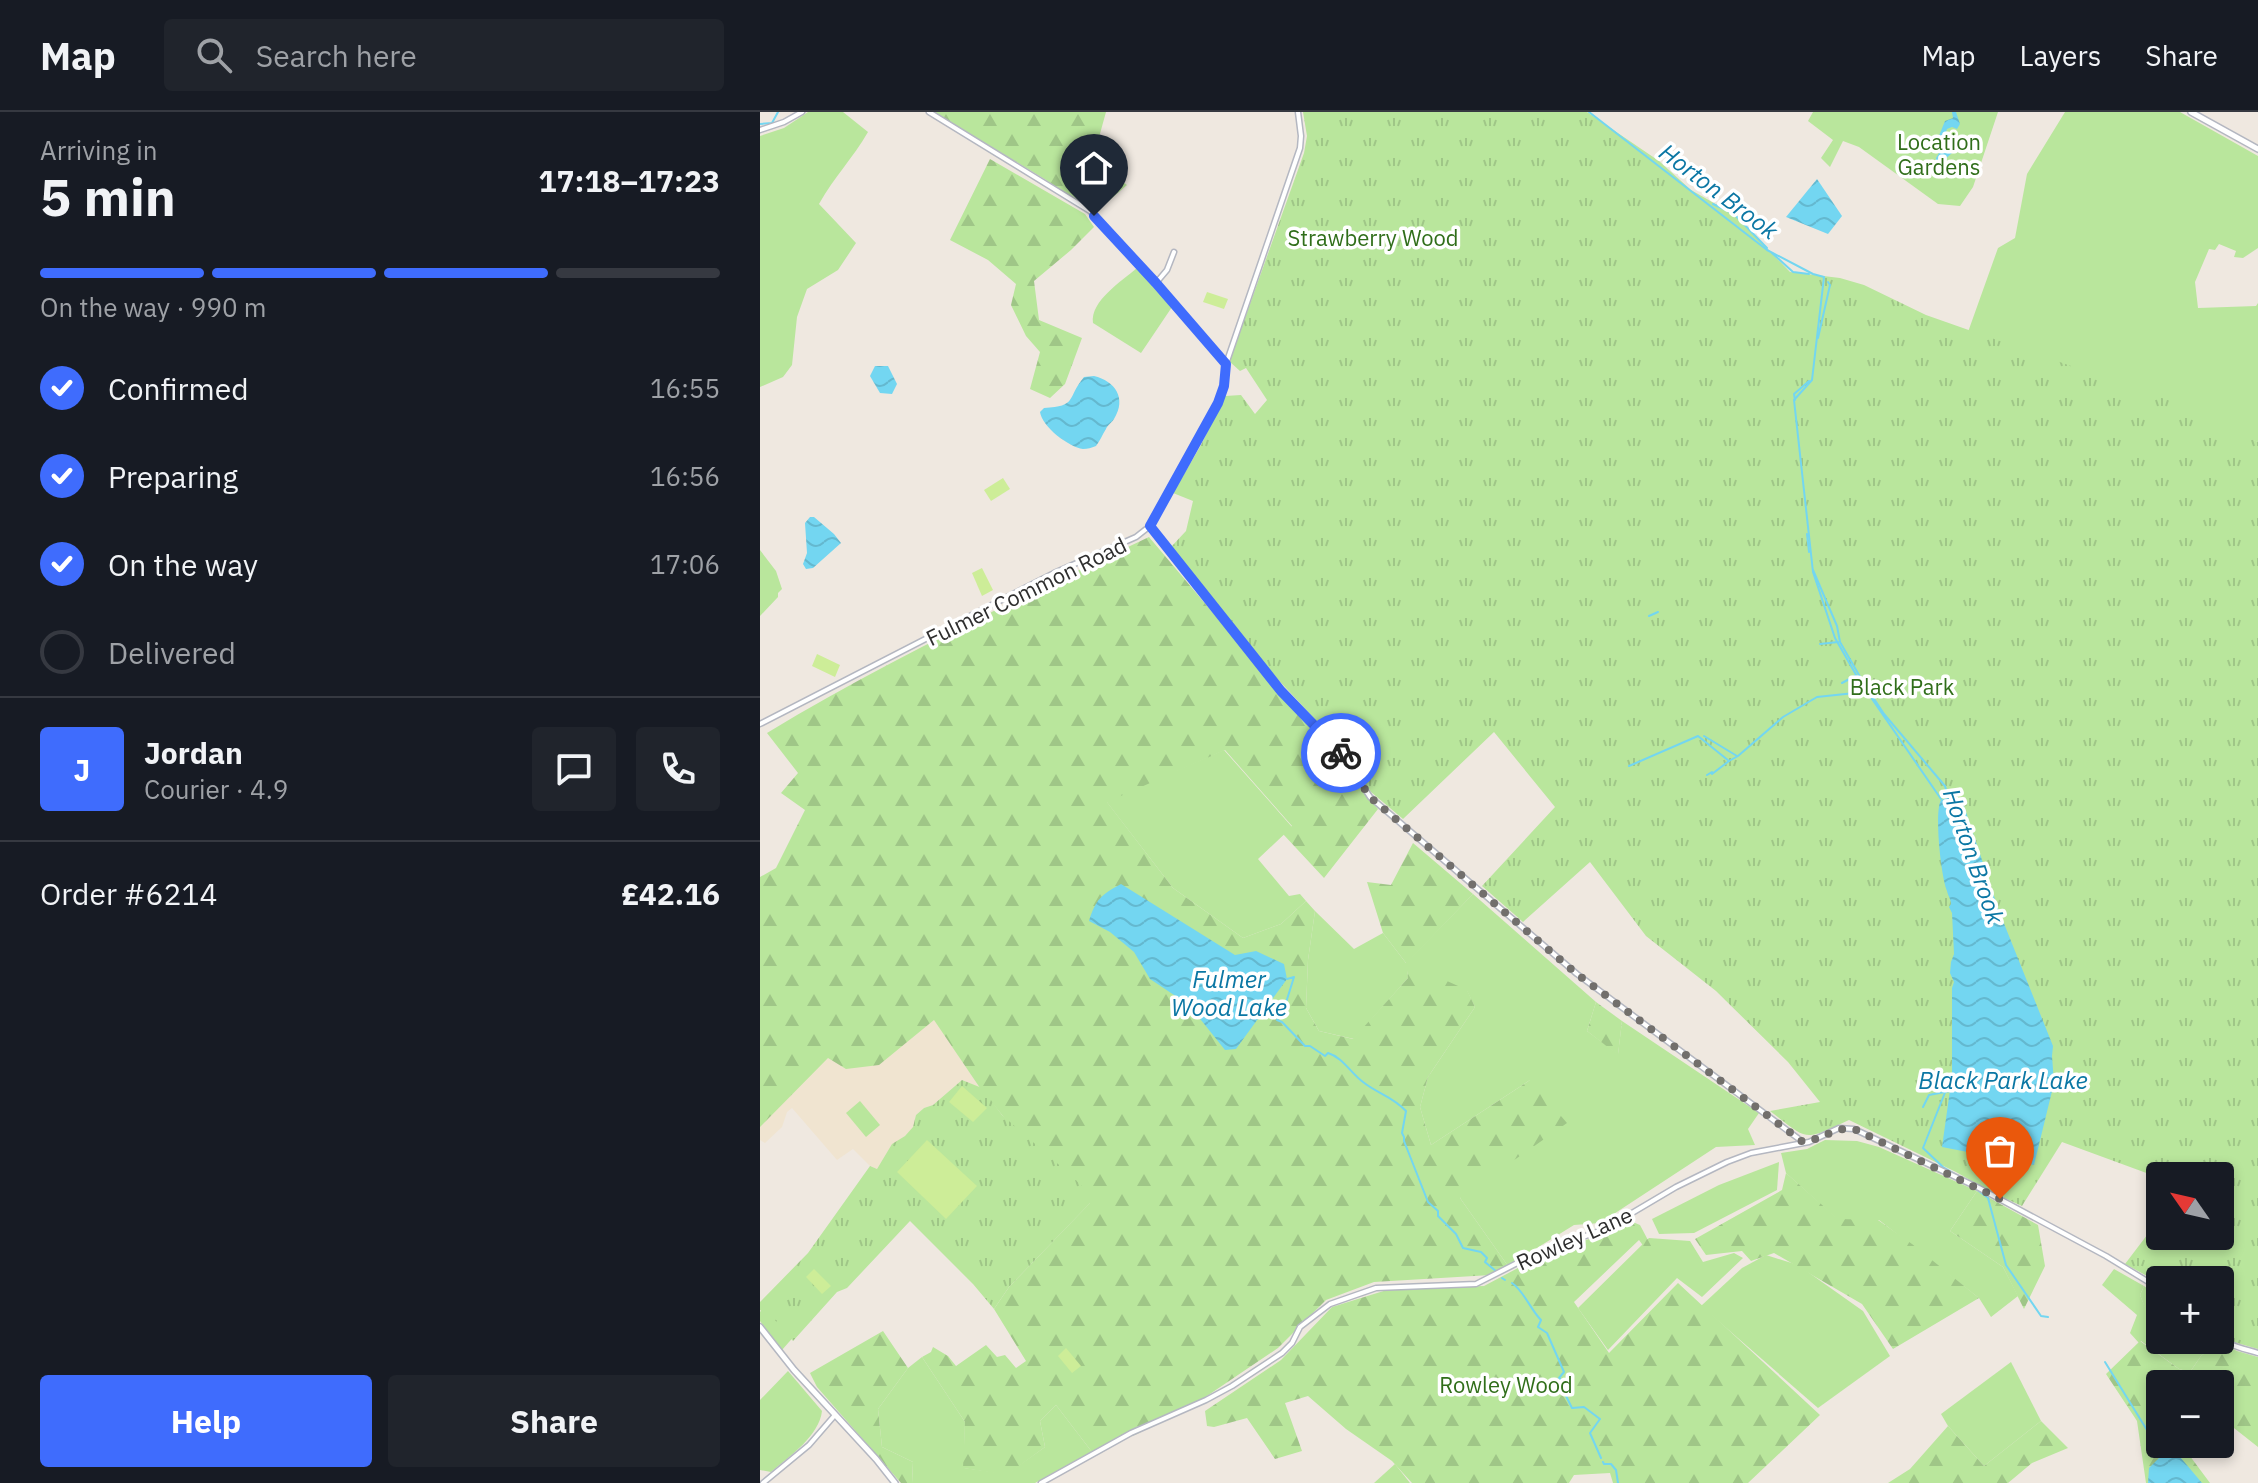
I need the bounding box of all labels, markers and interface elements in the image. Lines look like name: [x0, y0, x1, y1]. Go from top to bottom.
search box: [164, 19, 724, 91]
text: Map: [40, 31, 116, 80]
icon: search: [192, 33, 236, 77]
text: Search here: [256, 36, 417, 75]
text: Map: [1921, 37, 1975, 74]
text: Layers: [2019, 37, 2101, 74]
text: Share: [2145, 37, 2218, 74]
park label: Location Gardens: [1897, 127, 1981, 181]
text: Arriving in: [40, 133, 157, 167]
pin: [1060, 134, 1128, 216]
water label: Horton Brook: [1653, 136, 1785, 247]
icon: home: [1072, 146, 1116, 190]
text: 17:18–17:23: [539, 161, 720, 200]
text: 5 min: [40, 163, 176, 230]
park label: Strawberry Wood: [1287, 223, 1459, 252]
text: On the way · 990 m: [40, 290, 266, 324]
icon: check: [40, 366, 84, 410]
text: Confirmed: [108, 369, 249, 408]
text: 16:55: [650, 371, 720, 405]
icon: check: [40, 454, 84, 498]
text: Preparing: [108, 457, 238, 496]
text: 16:56: [650, 459, 720, 493]
street label: Fulmer Common Road: [921, 530, 1131, 652]
icon: check: [40, 542, 84, 586]
text: On the way: [108, 545, 258, 584]
text: 17:06: [650, 547, 720, 581]
text: Delivered: [108, 633, 236, 672]
park label: Black Park: [1850, 672, 1955, 701]
courier: [1301, 713, 1381, 793]
button: chat: [532, 727, 616, 811]
button: phone: [636, 727, 720, 811]
icon: bike: [1319, 731, 1363, 775]
text: Jordan: [144, 733, 243, 772]
text: J: [74, 750, 90, 789]
text: Courier · 4.9: [144, 772, 288, 806]
water label: Horton Brook: [1936, 784, 2012, 928]
text: Order #6214: [40, 874, 217, 913]
text: £42.16: [621, 874, 720, 913]
water label: Fulmer Wood Lake: [1171, 963, 1287, 1023]
water label: Black Park Lake: [1918, 1064, 2088, 1096]
pin: [1966, 1117, 2034, 1199]
icon: bag: [1978, 1129, 2022, 1173]
north arrow: [2146, 1162, 2234, 1250]
map controls: [2146, 1162, 2234, 1458]
street label: Rowley Lane: [1511, 1199, 1637, 1277]
button: +: [2146, 1266, 2234, 1354]
park label: Rowley Wood: [1439, 1370, 1573, 1399]
button: −: [2146, 1370, 2234, 1458]
button: Help: [40, 1375, 372, 1467]
button: Share: [388, 1375, 720, 1467]

